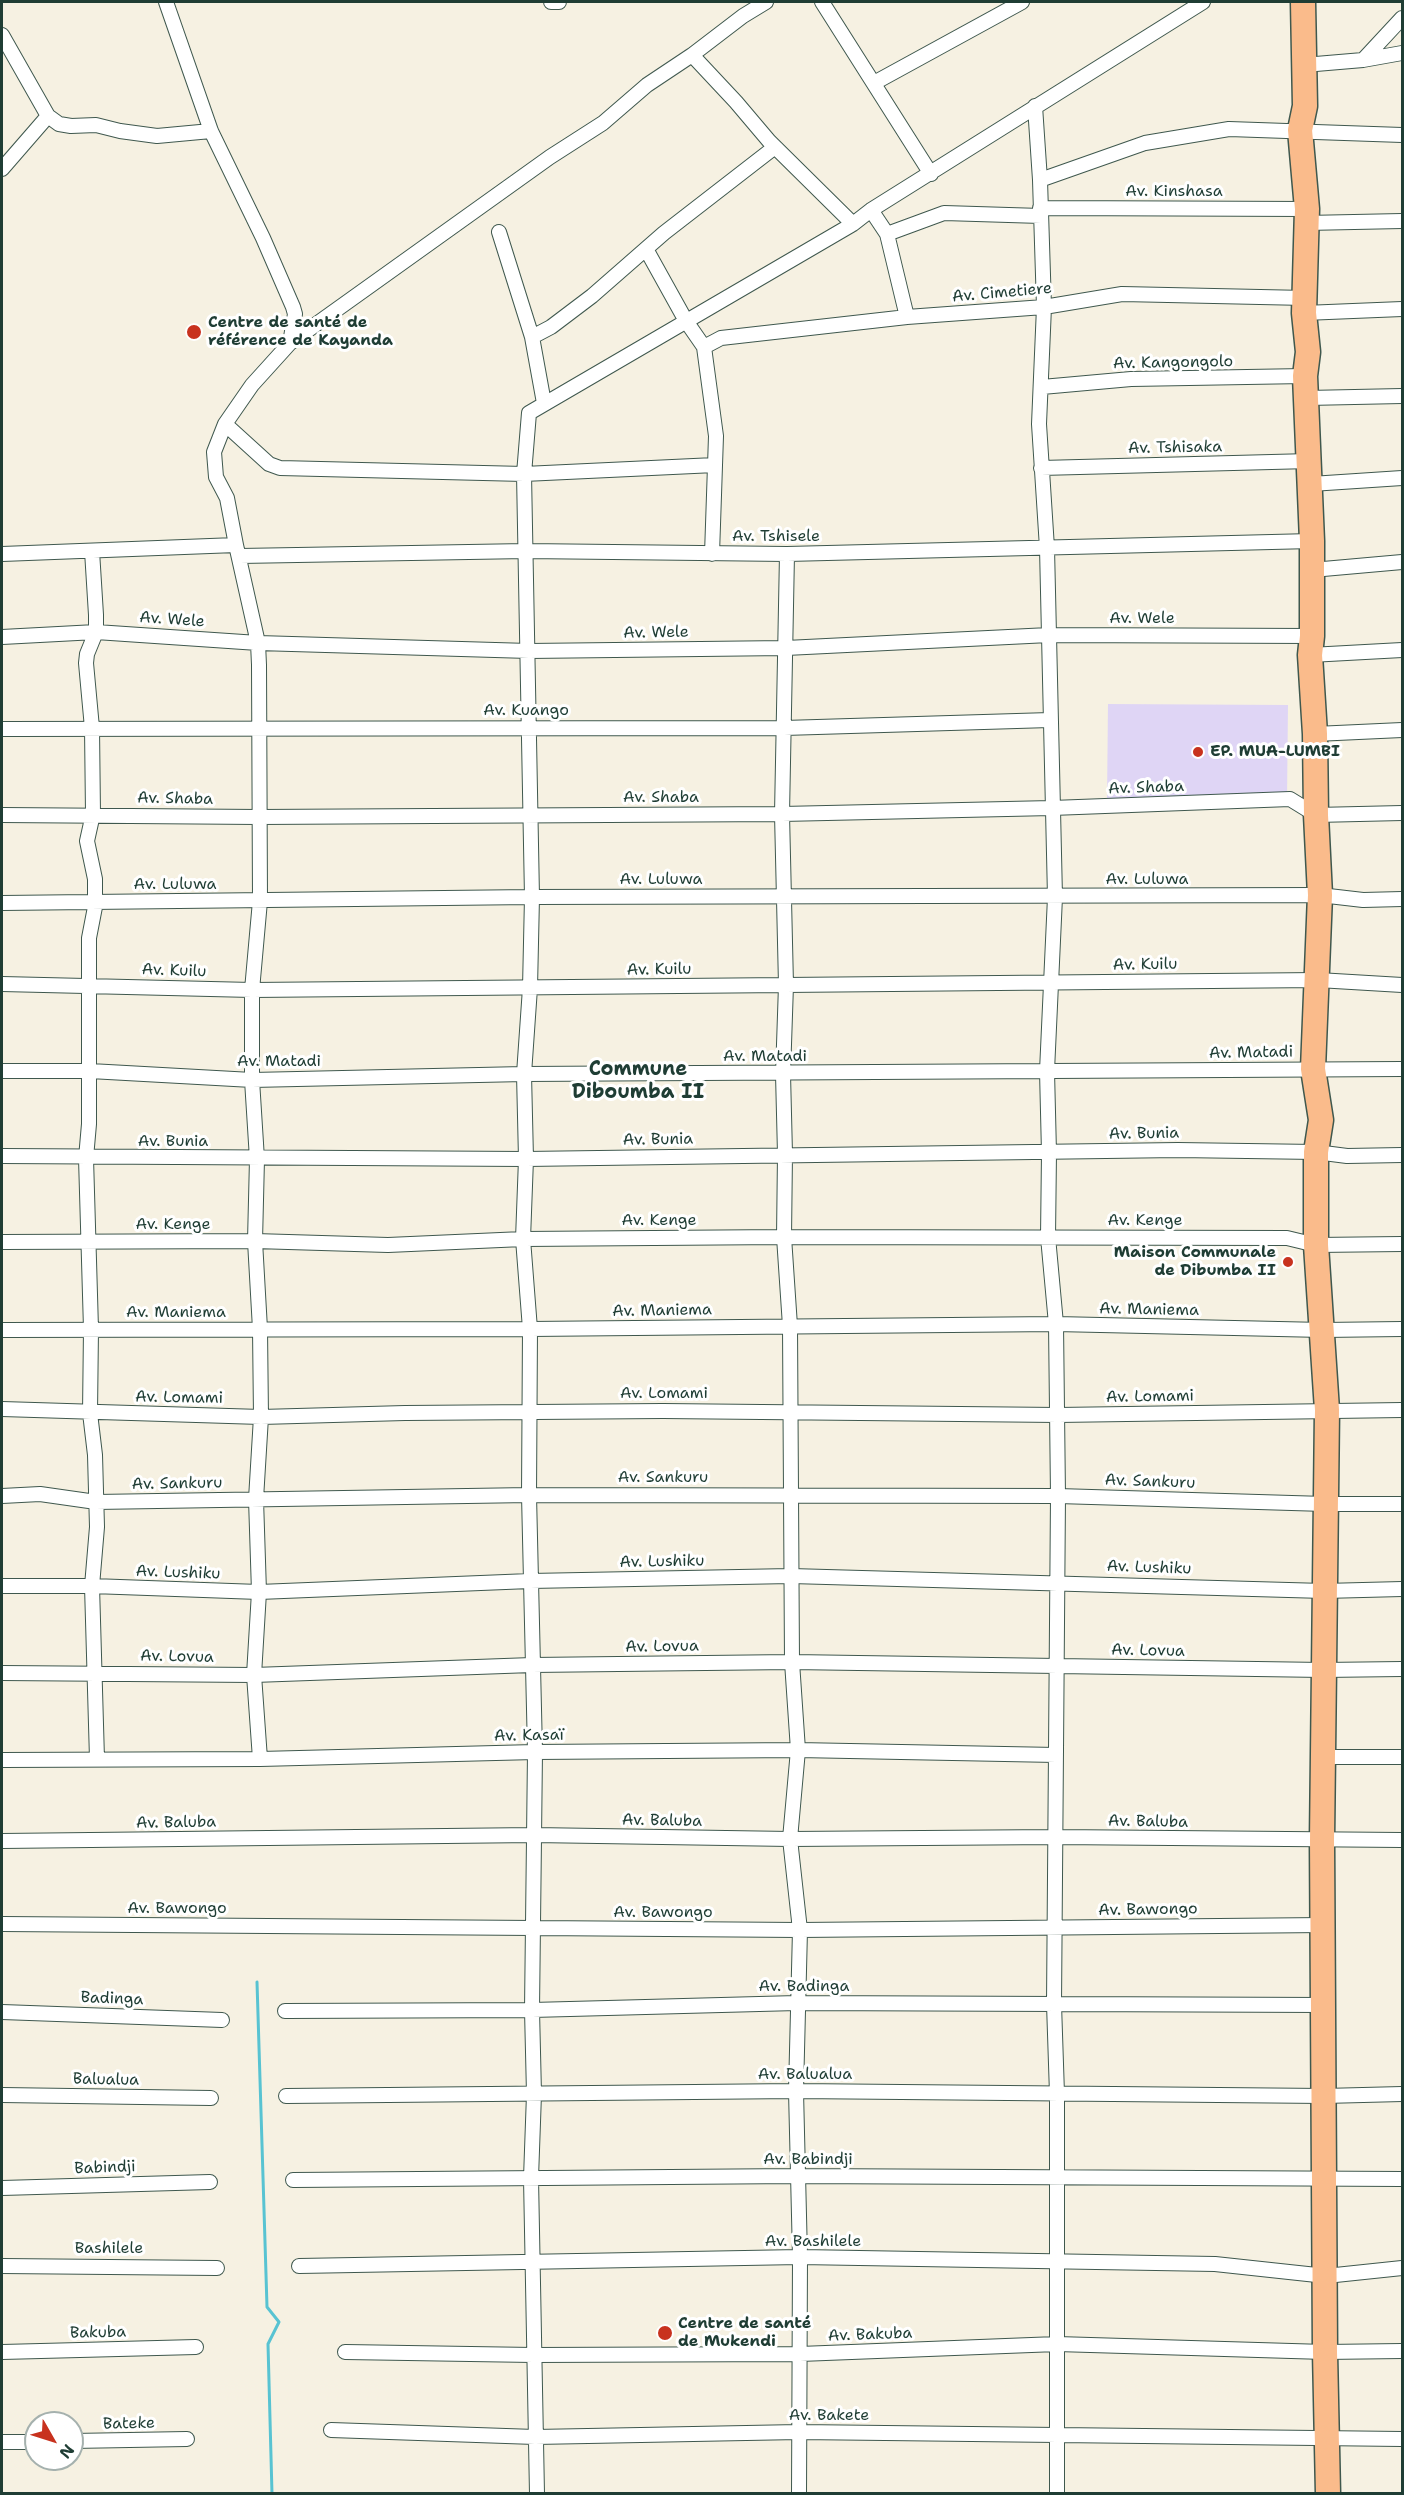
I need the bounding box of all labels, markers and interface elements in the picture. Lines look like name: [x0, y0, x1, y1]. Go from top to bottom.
street label: Av. Kinshasa: [1125, 182, 1223, 202]
street label: Av. Cimetiere: [951, 279, 1053, 307]
place label: Centre de santé de référence de Kayanda: [208, 313, 393, 351]
marker: Centre de santé de référence de Kayanda: [185, 323, 203, 341]
street label: Av. Kangongolo: [1113, 352, 1233, 374]
street label: Av. Tshisaka: [1128, 438, 1222, 458]
street label: Av. Tshisele: [732, 527, 820, 547]
street label: Av. Wele: [139, 608, 205, 632]
street label: Av. Wele: [1109, 609, 1175, 629]
street label: Av. Wele: [623, 623, 689, 643]
street label: Av. Kuango: [483, 701, 569, 721]
place label: EP. MUA-LUMBI: [1210, 742, 1340, 762]
marker: EP. MUA-LUMBI: [1191, 745, 1205, 759]
street label: Av. Shaba: [1108, 777, 1184, 799]
street label: Av. Shaba: [623, 788, 699, 808]
street label: Av. Shaba: [137, 789, 213, 809]
street label: Av. Luluwa: [620, 870, 702, 890]
street label: Av. Luluwa: [1106, 870, 1188, 890]
street label: Av. Luluwa: [134, 875, 216, 895]
street label: Av. Kuilu: [1112, 955, 1178, 975]
street label: Av. Kuilu: [141, 960, 207, 982]
street label: Av. Kuilu: [626, 960, 692, 980]
street label: Av. Matadi: [1209, 1043, 1293, 1063]
street label: Av. Matadi: [723, 1047, 807, 1067]
street label: Av. Matadi: [237, 1052, 321, 1072]
district label: Commune Diboumba II: [572, 1058, 704, 1105]
street label: Av. Bunia: [1109, 1124, 1179, 1144]
street label: Av. Bunia: [623, 1130, 693, 1150]
street label: Av. Bunia: [138, 1132, 208, 1152]
street label: Av. Kenge: [621, 1211, 697, 1231]
street label: Av. Kenge: [1107, 1211, 1183, 1231]
street label: Av. Kenge: [135, 1215, 211, 1235]
place label: Maison Communale de Dibumba II: [1114, 1243, 1276, 1281]
marker: Maison Communale de Dibumba II: [1281, 1255, 1295, 1269]
street label: Av. Maniema: [1099, 1300, 1199, 1320]
street label: Av. Maniema: [612, 1301, 712, 1321]
street label: Av. Maniema: [126, 1303, 226, 1323]
street label: Av. Lomami: [620, 1384, 708, 1404]
street label: Av. Lomami: [1106, 1387, 1194, 1407]
street label: Av. Lomami: [135, 1388, 223, 1408]
street label: Av. Sankuru: [618, 1468, 708, 1488]
street label: Av. Sankuru: [1104, 1471, 1196, 1493]
street label: Av. Sankuru: [131, 1474, 223, 1494]
street label: Av. Lushiku: [619, 1552, 705, 1572]
street label: Av. Lushiku: [1106, 1557, 1192, 1579]
street label: Av. Lushiku: [135, 1562, 221, 1584]
street label: Av. Lovua: [625, 1637, 699, 1657]
street label: Av. Lovua: [1111, 1641, 1185, 1661]
street label: Av. Lovua: [140, 1647, 214, 1667]
street label: Av. Kasaï: [494, 1726, 564, 1746]
street label: Av. Baluba: [622, 1811, 702, 1831]
street label: Av. Baluba: [1108, 1812, 1188, 1832]
street label: Av. Baluba: [136, 1813, 216, 1833]
street label: Av. Bawongo: [127, 1899, 227, 1919]
street label: Av. Bawongo: [1098, 1900, 1198, 1920]
street label: Av. Bawongo: [613, 1903, 713, 1923]
street label: Av. Badinga: [759, 1977, 849, 1997]
street label: Badinga: [80, 1988, 144, 2010]
street label: Av. Balualua: [758, 2065, 852, 2085]
street label: Balualua: [73, 2070, 139, 2090]
street label: Av. Babindji: [763, 2150, 853, 2170]
street label: Babindji: [74, 2157, 136, 2179]
street label: Av. Bashilele: [765, 2232, 861, 2252]
street label: Bashilele: [75, 2239, 143, 2259]
place label: Centre de santé de Mukendi: [678, 2314, 811, 2352]
street label: Bakuba: [70, 2323, 126, 2343]
marker: Centre de santé de Mukendi: [656, 2324, 674, 2342]
street label: Av. Bakuba: [827, 2324, 913, 2346]
street label: Av. Bakete: [789, 2406, 869, 2426]
north arrow: [24, 2411, 84, 2471]
street label: Bateke: [103, 2414, 155, 2434]
text: N: [55, 2440, 79, 2463]

